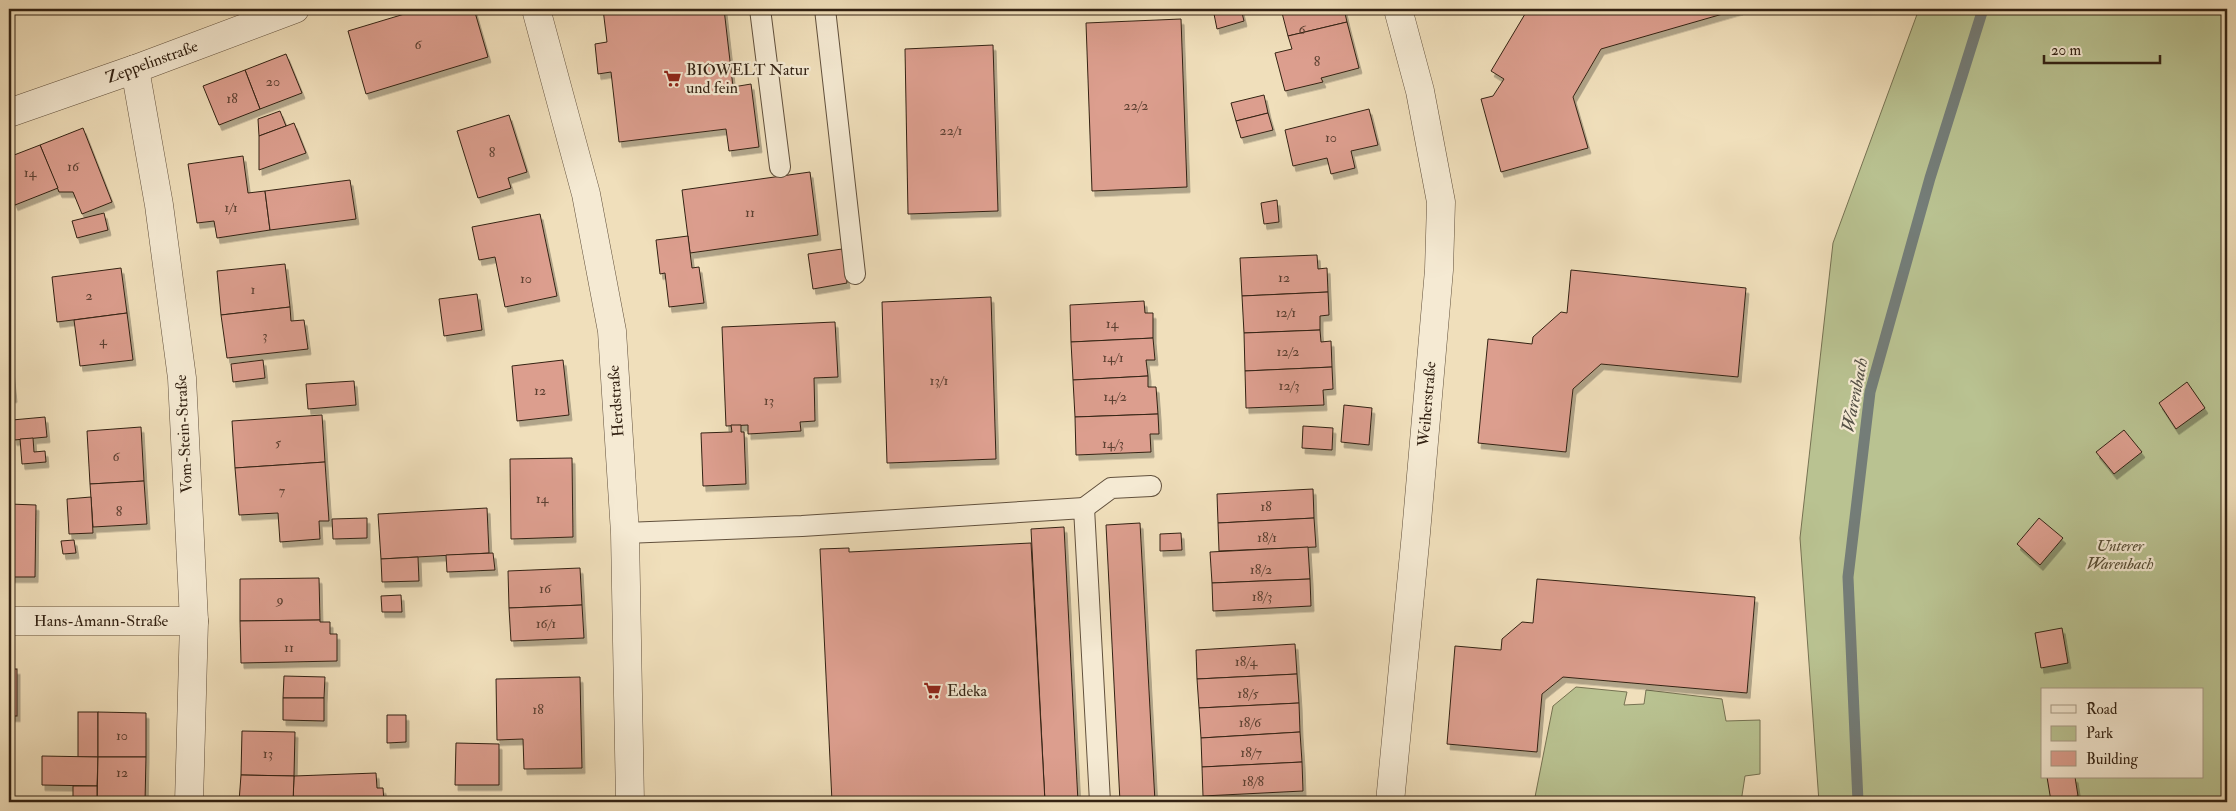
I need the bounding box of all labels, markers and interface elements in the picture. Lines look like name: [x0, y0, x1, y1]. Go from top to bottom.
house number: 6: [1298, 21, 1306, 38]
scale bar: [2044, 32, 2160, 64]
street label: Zeppelinstraße: [103, 36, 201, 89]
house number: 6: [414, 36, 422, 53]
text: 20 m: [2051, 41, 2081, 60]
house number: 8: [1314, 53, 1321, 70]
place label: BIOWELT Natur und fein: [686, 60, 809, 98]
supermarket icon: BIOWELT Natur und fein: [662, 69, 682, 89]
house number: 20: [266, 73, 280, 90]
house number: 18: [226, 90, 238, 107]
house number: 22/2: [1124, 97, 1148, 114]
house number: 22/1: [940, 122, 962, 139]
house number: 10: [1325, 129, 1337, 146]
house number: 8: [489, 144, 496, 161]
house number: 16: [67, 158, 80, 175]
house number: 14: [24, 164, 38, 181]
house number: 1/1: [224, 199, 238, 216]
house number: 11: [745, 204, 755, 221]
house number: 12: [1278, 269, 1290, 286]
house number: 10: [520, 270, 532, 287]
house number: 1: [251, 281, 256, 298]
house number: 2: [85, 287, 93, 304]
house number: 12/1: [1276, 304, 1296, 321]
house number: 14: [1106, 315, 1120, 332]
house number: 3: [262, 327, 268, 344]
house number: 4: [99, 332, 108, 349]
house number: 12/2: [1277, 343, 1299, 360]
house number: 14/1: [1102, 349, 1124, 366]
water label: Warenbach: [1837, 356, 1873, 434]
street label: Weiherstraße: [1413, 360, 1441, 448]
street label: Herdstraße: [603, 364, 628, 438]
house number: 13/1: [929, 372, 949, 389]
street label: Vom-Stein-Straße: [171, 374, 197, 494]
house number: 12/3: [1278, 377, 1300, 394]
house number: 12: [534, 382, 546, 399]
house number: 14/2: [1103, 388, 1127, 405]
house number: 13: [764, 392, 774, 409]
house number: 5: [275, 434, 282, 451]
house number: 14/3: [1102, 435, 1124, 452]
house number: 6: [112, 448, 120, 465]
house number: 7: [279, 482, 286, 499]
house number: 14: [536, 490, 550, 507]
house number: 18: [1260, 498, 1272, 515]
house number: 8: [116, 503, 123, 520]
house number: 18/1: [1257, 529, 1277, 546]
park label: Unterer Warenbach: [2086, 536, 2154, 574]
house number: 18/2: [1250, 561, 1272, 578]
house number: 16: [539, 580, 552, 597]
house number: 18/3: [1252, 588, 1272, 605]
house number: 9: [275, 591, 284, 608]
street label: Hans-Amann-Straße: [34, 611, 169, 631]
house number: 16/1: [536, 615, 556, 632]
house number: 11: [284, 639, 294, 656]
house number: 18/4: [1235, 653, 1259, 670]
supermarket icon: Edeka: [923, 681, 943, 701]
place label: Edeka: [947, 681, 988, 701]
house number: 18/5: [1237, 685, 1260, 702]
legend: [2041, 688, 2204, 778]
text: Road: [2086, 700, 2118, 719]
house number: 18: [532, 701, 544, 718]
house number: 18/6: [1239, 714, 1262, 731]
text: Park: [2086, 724, 2113, 743]
house number: 10: [116, 727, 128, 744]
house number: 18/7: [1240, 744, 1262, 761]
house number: 13: [263, 745, 273, 762]
text: Building: [2086, 750, 2138, 769]
house number: 12: [116, 764, 128, 781]
house number: 18/8: [1242, 773, 1264, 790]

